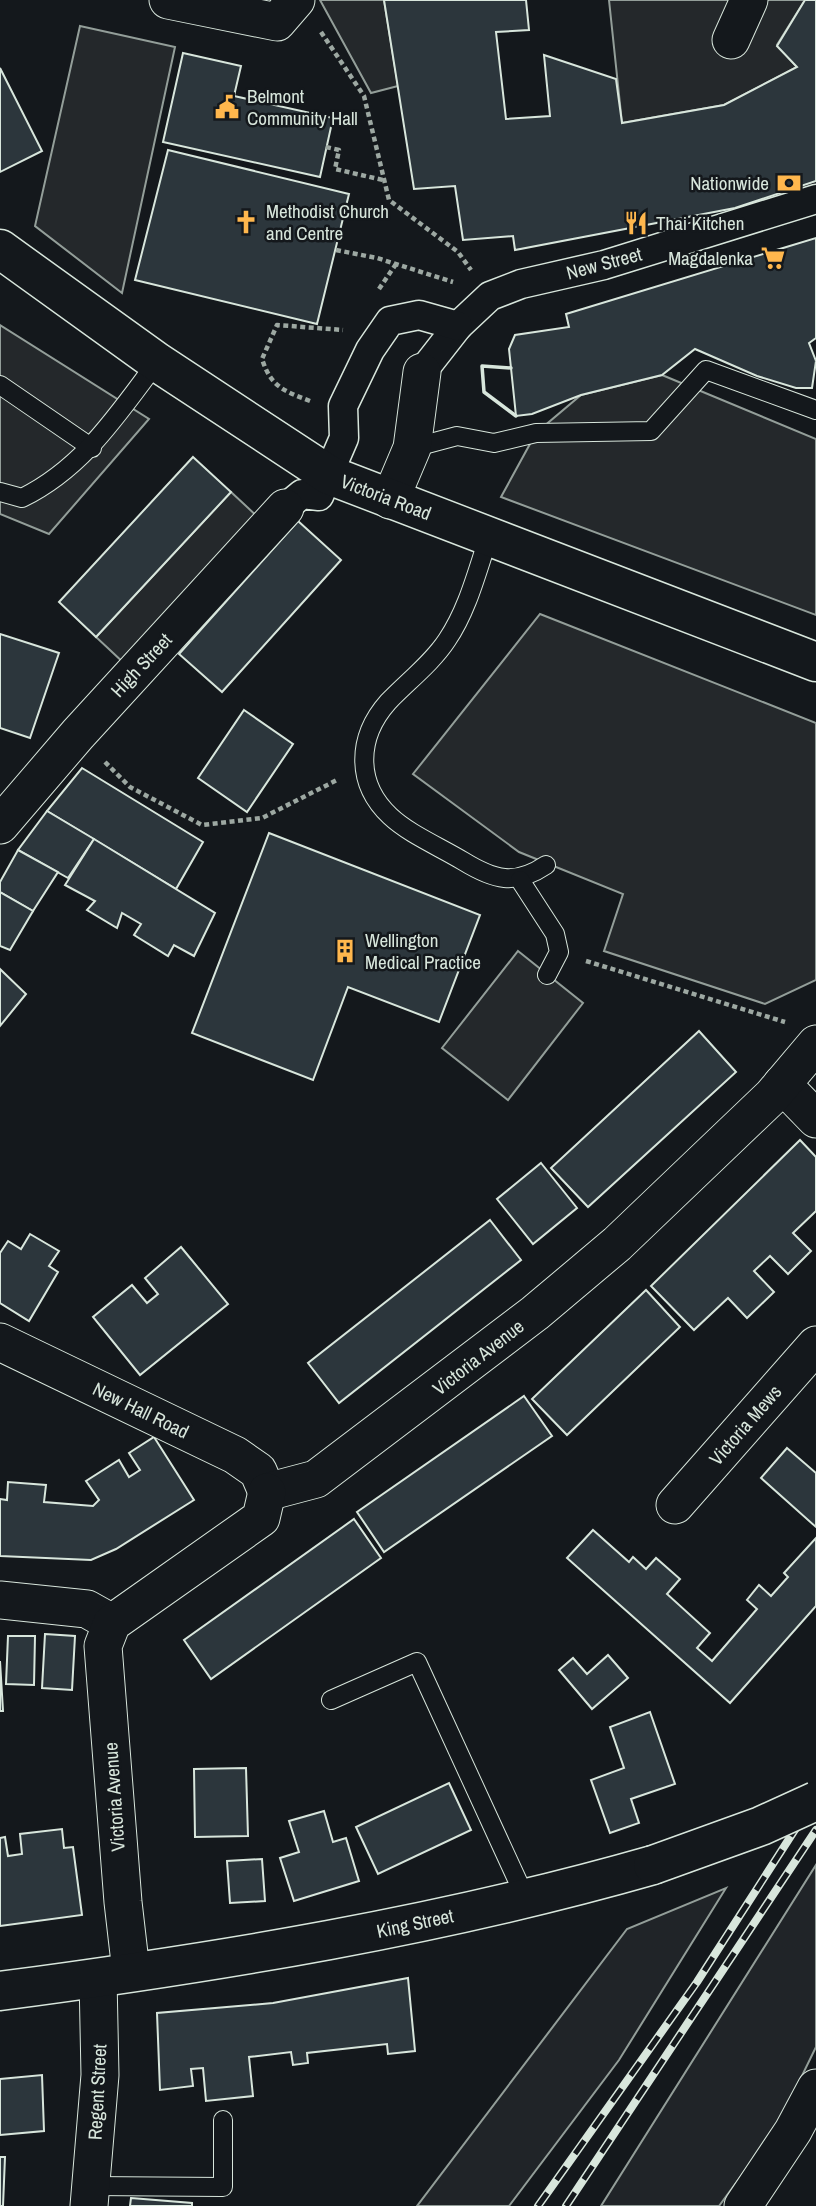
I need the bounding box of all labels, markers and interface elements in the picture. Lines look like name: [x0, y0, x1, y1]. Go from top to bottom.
place label: Belmont Community Hall: [247, 83, 358, 131]
public building icon: Belmont Community Hall: [213, 93, 241, 121]
bank icon: Nationwide: [775, 169, 803, 197]
place label: Nationwide: [690, 170, 769, 196]
place label: Methodist Church and Centre: [266, 198, 389, 246]
church icon: Methodist Church and Centre: [232, 208, 260, 236]
restaurant icon: Thai Kitchen: [622, 209, 650, 237]
place label: Thai Kitchen: [656, 210, 744, 236]
street label: New Street: [563, 240, 645, 286]
supermarket icon: Magdalenka: [759, 244, 787, 272]
place label: Magdalenka: [668, 245, 753, 271]
street label: Victoria Road: [337, 468, 435, 526]
street label: High Street: [105, 627, 178, 703]
place label: Wellington Medical Practice: [365, 927, 481, 975]
building icon: Wellington Medical Practice: [331, 937, 359, 965]
street label: Victoria Avenue: [427, 1313, 529, 1401]
street label: New Hall Road: [89, 1376, 193, 1444]
street label: Victoria Mews: [703, 1379, 787, 1471]
street label: Victoria Avenue: [97, 1741, 131, 1853]
street label: King Street: [374, 1902, 456, 1944]
street label: Regent Street: [82, 2043, 113, 2141]

